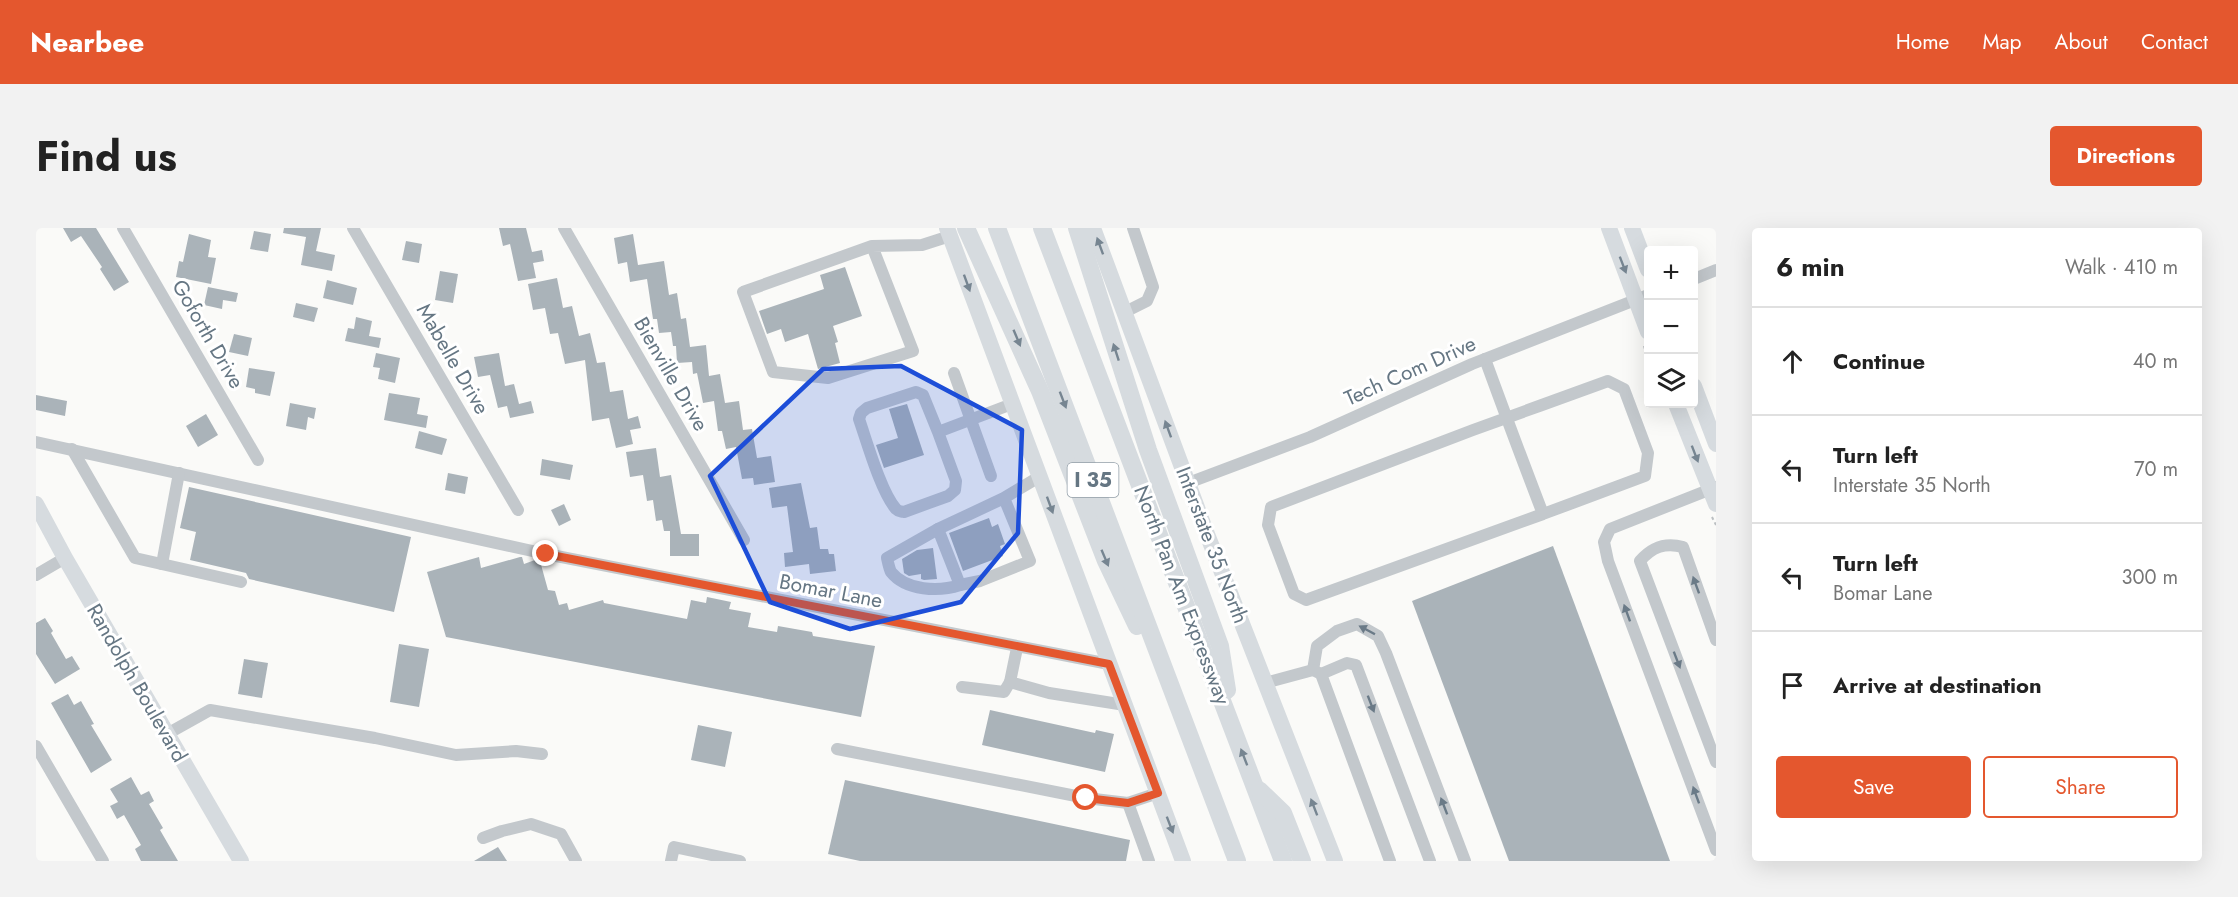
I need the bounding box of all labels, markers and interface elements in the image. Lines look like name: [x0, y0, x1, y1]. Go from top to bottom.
text: Nearbee: [30, 22, 144, 63]
text: Home: [1896, 27, 1949, 57]
text: Map: [1982, 27, 2022, 57]
text: About: [2055, 27, 2108, 57]
text: Contact: [2141, 27, 2208, 57]
text: Find us: [36, 126, 177, 187]
button: Directions: [2050, 126, 2202, 186]
one-way arrow: [1095, 237, 1104, 255]
map controls: [1644, 246, 1698, 408]
button: +: [1644, 246, 1698, 300]
text: 6 min: [1776, 248, 1845, 286]
text: Walk · 410 m: [2065, 253, 2178, 282]
one-way arrow: [1619, 256, 1628, 274]
street label: Goforth Drive: [165, 274, 251, 394]
one-way arrow: [963, 274, 972, 292]
street label: Mabelle Drive: [409, 298, 497, 420]
button: −: [1644, 300, 1698, 354]
street label: Bienville Drive: [626, 311, 716, 437]
street label: Tech Com Drive: [1339, 329, 1481, 413]
one-way arrow: [1012, 330, 1022, 348]
one-way arrow: [1111, 343, 1121, 361]
icon: ahead: [1776, 345, 1809, 378]
text: Continue: [1833, 345, 1925, 377]
text: 40 m: [2133, 347, 2178, 376]
button: layers: [1644, 354, 1698, 408]
one-way arrow: [1058, 392, 1068, 410]
one-way arrow: [1163, 419, 1173, 437]
text: Turn left: [1833, 439, 1918, 471]
one-way arrow: [1691, 445, 1700, 463]
icon: left: [1776, 453, 1809, 486]
text: 70 m: [2134, 455, 2178, 484]
street label: Interstate 35 North: [1168, 462, 1256, 628]
road number: I 35: [1068, 463, 1118, 497]
text: Interstate 35 North: [1833, 471, 1991, 500]
street label: North Pan Am Expressway: [1126, 481, 1238, 710]
one-way arrow: [1045, 496, 1055, 514]
route end: [532, 540, 558, 566]
text: Turn left: [1833, 547, 1918, 579]
one-way arrow: [1100, 550, 1110, 568]
icon: left: [1776, 561, 1809, 594]
text: 300 m: [2121, 563, 2178, 592]
street label: Bomar Lane: [777, 566, 885, 616]
one-way arrow: [1691, 576, 1701, 594]
text: Bomar Lane: [1833, 579, 1933, 608]
street label: Randolph Boulevard: [79, 598, 195, 768]
one-way arrow: [1622, 603, 1632, 621]
one-way arrow: [1359, 625, 1376, 635]
one-way arrow: [1672, 651, 1682, 669]
icon: arrive: [1776, 669, 1809, 702]
text: Arrive at destination: [1833, 669, 2042, 701]
one-way arrow: [1367, 695, 1376, 713]
one-way arrow: [1238, 748, 1248, 766]
button: Save: [1776, 756, 1971, 818]
button: Share: [1983, 756, 2178, 818]
route start: [1072, 784, 1098, 810]
one-way arrow: [1690, 786, 1700, 804]
one-way arrow: [1308, 797, 1318, 815]
one-way arrow: [1439, 797, 1449, 815]
one-way arrow: [1165, 816, 1175, 834]

